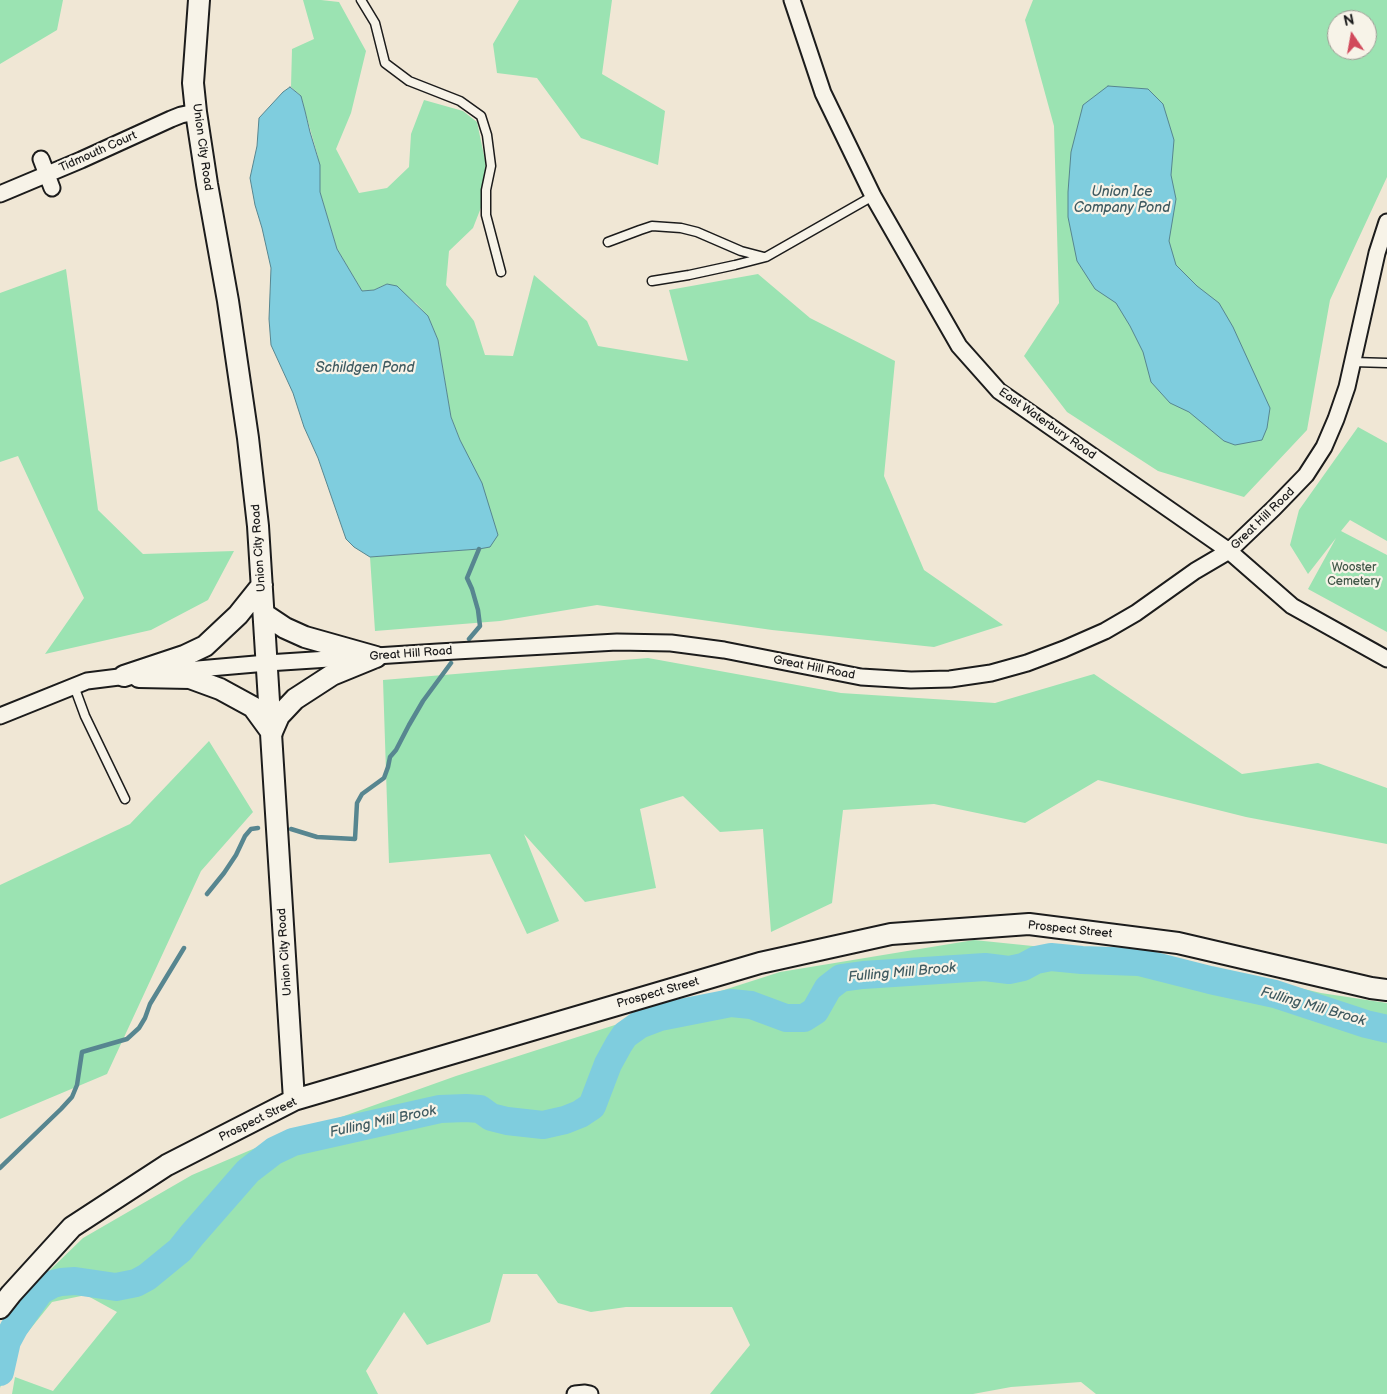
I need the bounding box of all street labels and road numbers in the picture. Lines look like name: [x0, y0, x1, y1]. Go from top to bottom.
street label: Union City Road: [189, 102, 215, 192]
street label: Tidmouth Court: [57, 128, 139, 176]
street label: East Waterbury Road: [996, 385, 1098, 463]
street label: Great Hill Road: [1228, 485, 1298, 553]
street label: Union City Road: [249, 504, 269, 592]
street label: Great Hill Road: [369, 644, 453, 664]
street label: Great Hill Road: [772, 653, 856, 683]
street label: Union City Road: [275, 908, 295, 996]
street label: Prospect Street: [1027, 918, 1113, 942]
street label: Prospect Street: [615, 974, 701, 1012]
street label: Prospect Street: [217, 1095, 299, 1145]

